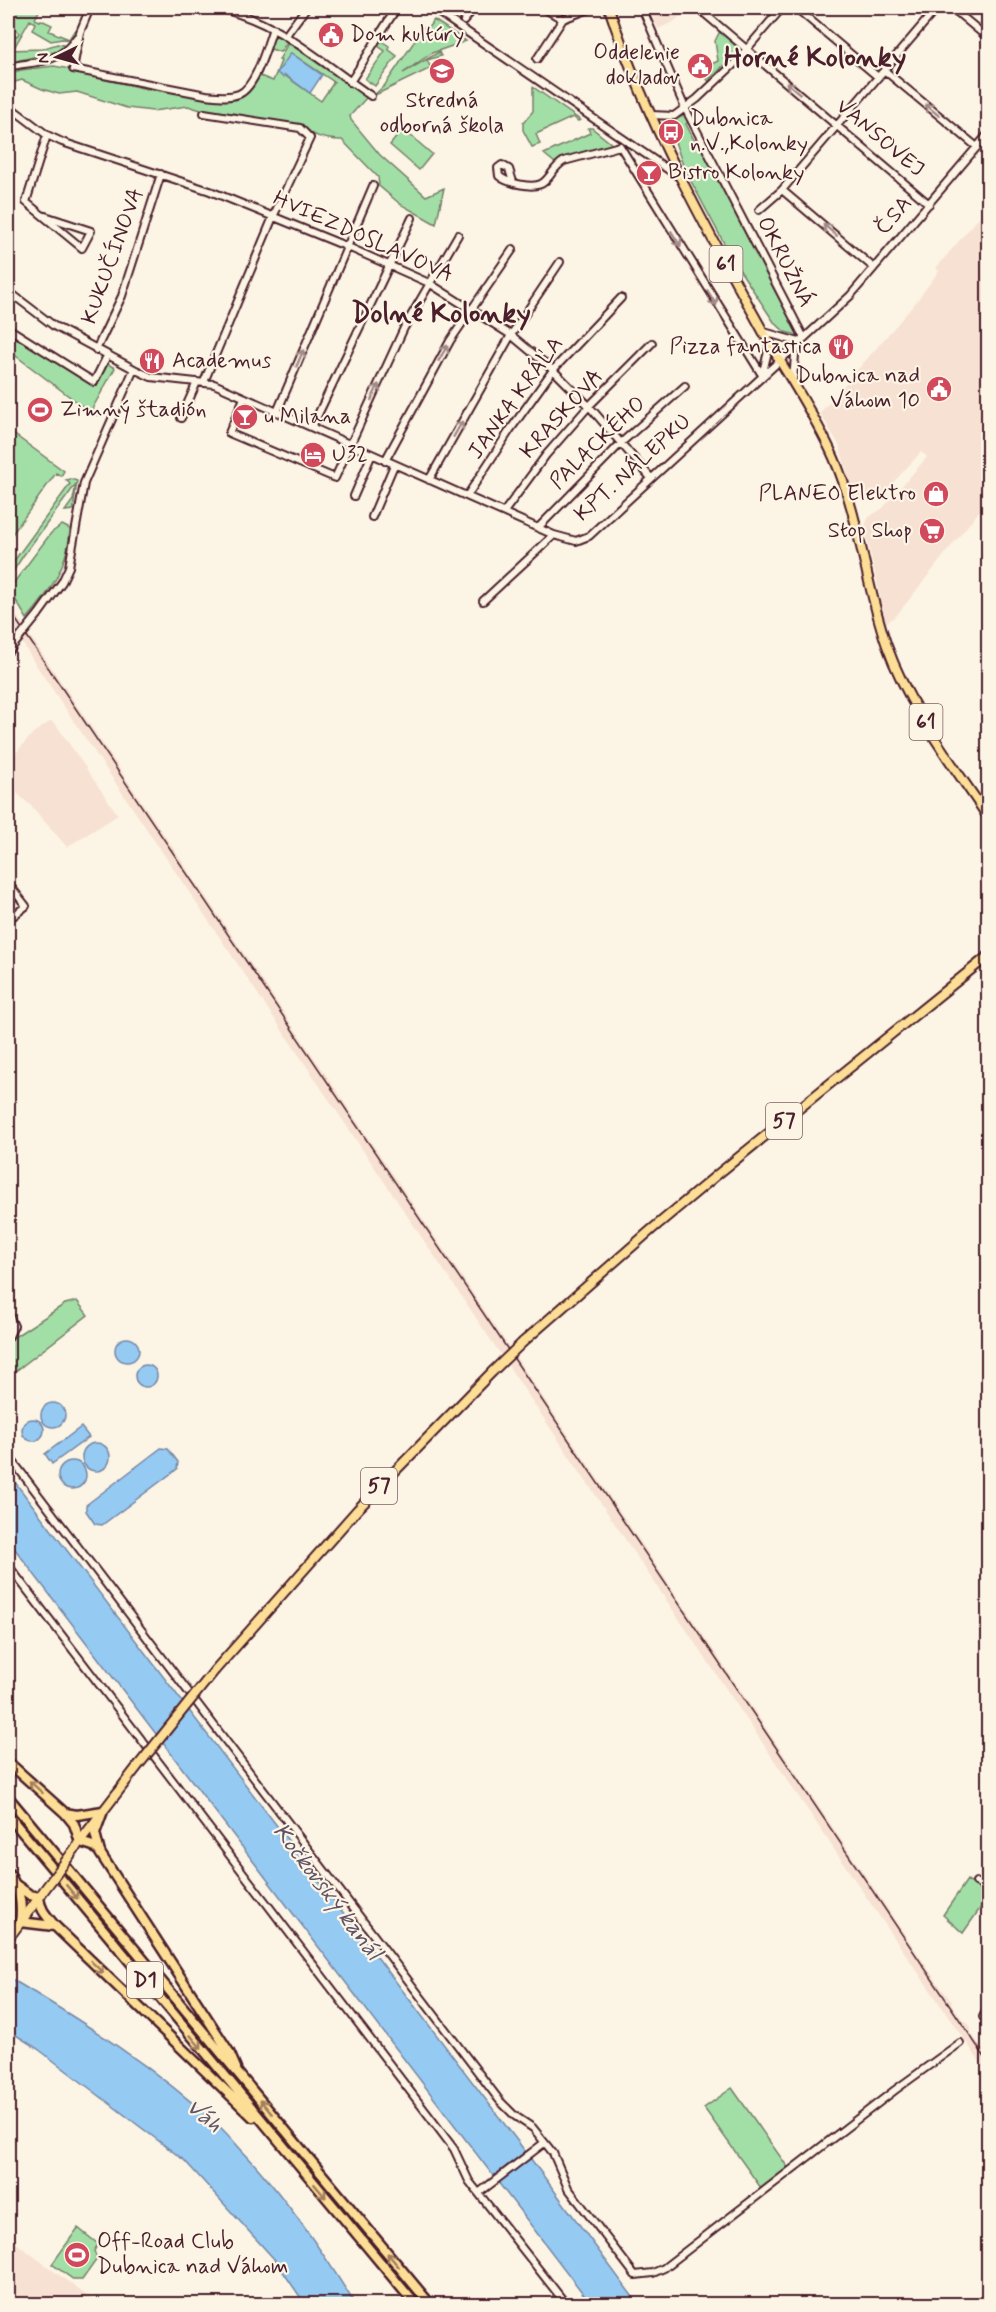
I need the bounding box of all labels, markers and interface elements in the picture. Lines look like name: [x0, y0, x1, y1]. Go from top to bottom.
public building icon: Dom kultúry: [316, 20, 346, 50]
place label: Dom kultúry: [350, 21, 464, 49]
north arrow: [27, 27, 87, 87]
place label: Oddelenie dokladov: [593, 39, 680, 92]
district label: Horné Kolonky: [724, 40, 906, 77]
public building icon: Oddelenie dokladov: [685, 51, 715, 81]
text: N: [33, 52, 54, 64]
school or university icon: Stredná odborná škola: [427, 56, 457, 86]
one-way arrow: [786, 81, 801, 95]
place label: Stredná odborná škola: [380, 87, 504, 140]
street label: VANSOVEJ: [830, 93, 930, 183]
one-way arrow: [925, 103, 940, 117]
place label: Dubnica n.V.,Kolonky: [690, 105, 808, 158]
bus stop icon: Dubnica n.V.,Kolonky: [656, 117, 686, 147]
bar icon: Bistro Kolonky: [634, 158, 664, 188]
place label: Bistro Kolonky: [668, 159, 804, 187]
street label: KUKUČÍNOVA: [74, 184, 151, 328]
street label: HVIEZDOSLAVOVA: [269, 185, 457, 289]
street label: ČSA: [869, 190, 919, 242]
street label: OKRUŽNÁ: [750, 211, 821, 312]
one-way arrow: [823, 223, 838, 237]
one-way arrow: [671, 230, 683, 247]
road number: 61: [710, 246, 742, 282]
one-way arrow: [706, 289, 719, 306]
district label: Dolné Kolonky: [351, 296, 531, 333]
street label: JANKA KRÁĽA: [461, 330, 570, 465]
restaurant icon: Pizza fantastica: [826, 332, 856, 362]
place label: Pizza fantastica: [670, 333, 822, 361]
one-way arrow: [437, 345, 449, 362]
restaurant icon: Academus: [137, 346, 167, 376]
place label: Academus: [172, 347, 271, 375]
one-way arrow: [295, 349, 306, 368]
place label: Dubnica nad Váhom 10: [796, 362, 920, 415]
street label: KRASKOVA: [514, 363, 610, 465]
public building icon: Dubnica nad Váhom 10: [924, 374, 954, 404]
one-way arrow: [369, 383, 381, 401]
street label: PALACKÉHO: [543, 390, 652, 496]
sports icon: Zimný štadión: [25, 395, 55, 425]
place label: Zimný štadión: [60, 396, 207, 424]
bar icon: u Milana: [230, 402, 260, 432]
place label: u Milana: [264, 403, 351, 431]
street label: KPT. NÁLEPKU: [568, 407, 697, 528]
one-way arrow: [452, 421, 464, 438]
hotel icon: U32: [298, 440, 328, 470]
place label: U32: [332, 441, 368, 469]
shop icon: PLANEO Elektro: [921, 479, 951, 509]
place label: PLANEO Elektro: [759, 480, 916, 508]
supermarket icon: Stop Shop: [917, 516, 947, 546]
place label: Stop Shop: [828, 517, 912, 545]
road number: 61: [910, 704, 942, 740]
road number: 57: [766, 1103, 802, 1139]
road number: 57: [361, 1468, 397, 1504]
one-way arrow: [29, 1780, 44, 1794]
water label: Kočkovský kanál: [265, 1817, 390, 1968]
one-way arrow: [65, 1884, 79, 1899]
one-way arrow: [89, 1960, 104, 1974]
road number: D1: [127, 1962, 163, 1998]
one-way arrow: [190, 2034, 203, 2050]
water label: Váh: [179, 2092, 229, 2140]
one-way arrow: [259, 2099, 272, 2115]
one-way arrow: [314, 2183, 327, 2199]
place label: Off-Road Club Dubnica nad Váhom: [97, 2228, 288, 2281]
sports icon: Off-Road Club Dubnica nad Váhom: [62, 2240, 92, 2270]
one-way arrow: [386, 2252, 399, 2268]

